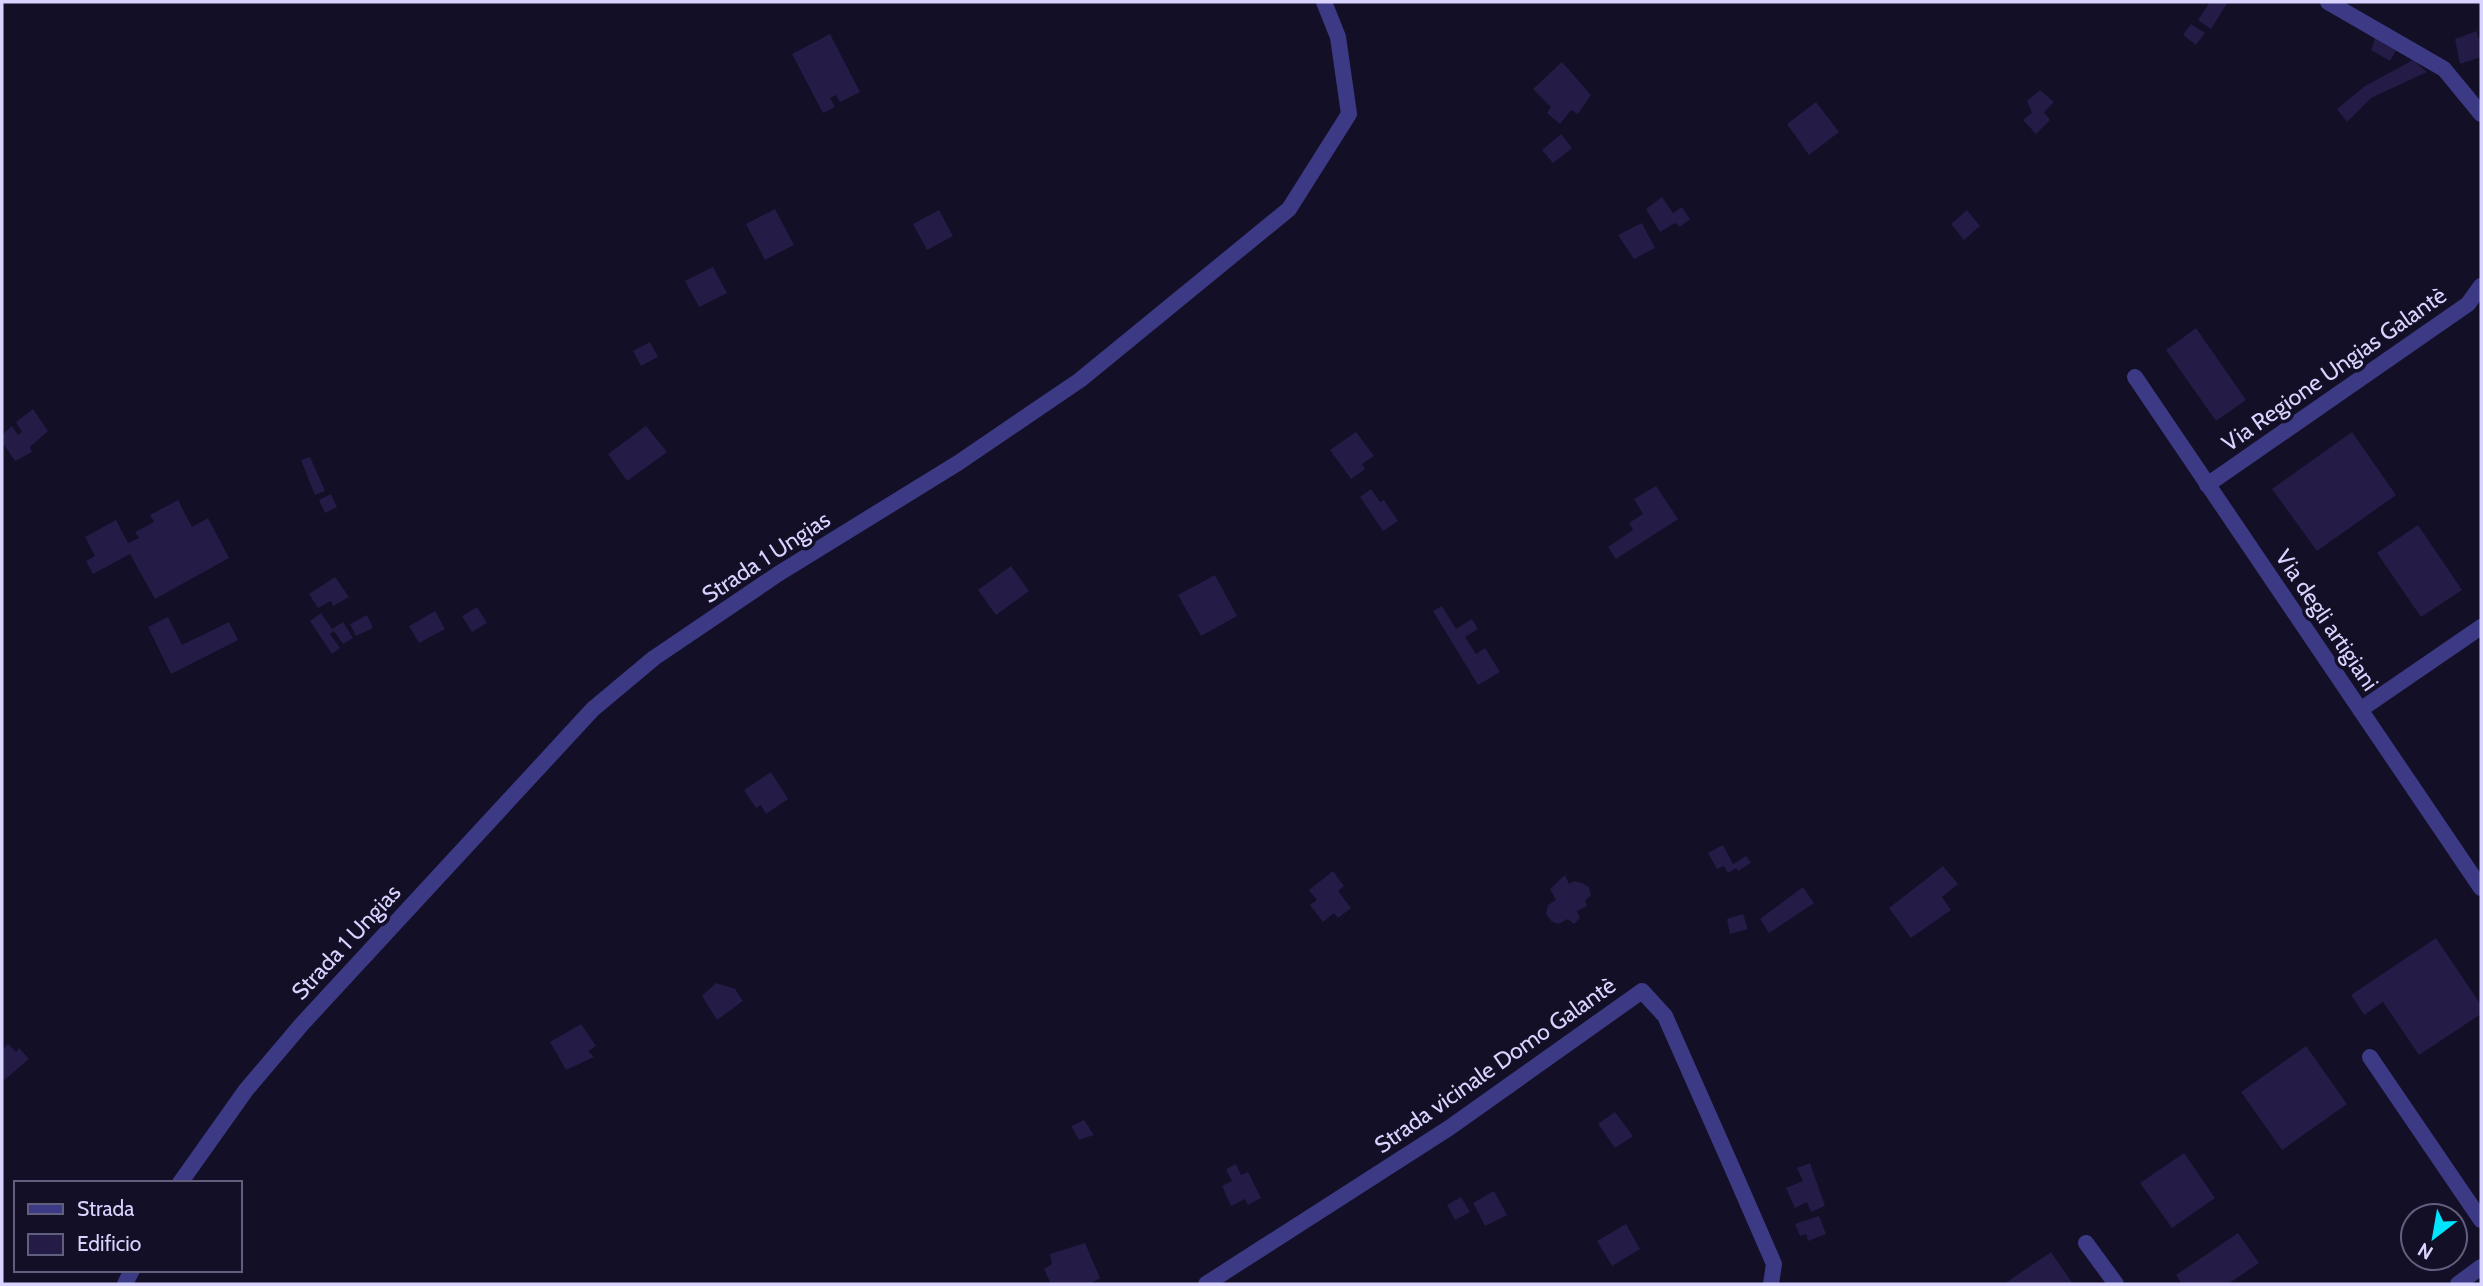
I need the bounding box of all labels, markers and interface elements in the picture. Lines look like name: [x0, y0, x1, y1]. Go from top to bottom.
street label: Via Regione Ungias Galantè: [2216, 281, 2452, 457]
street label: Strada 1 Ungias: [697, 505, 835, 609]
street label: Via degli artigiani: [2270, 544, 2384, 696]
street label: Strada 1 Ungias: [286, 879, 406, 1005]
street label: Strada vicinale Domo Galantè: [1369, 971, 1621, 1159]
legend: [14, 1181, 242, 1272]
text: Strada: [77, 1196, 134, 1221]
north arrow: [2399, 1202, 2469, 1272]
text: Edificio: [77, 1231, 141, 1256]
text: N: [2414, 1238, 2437, 1264]

